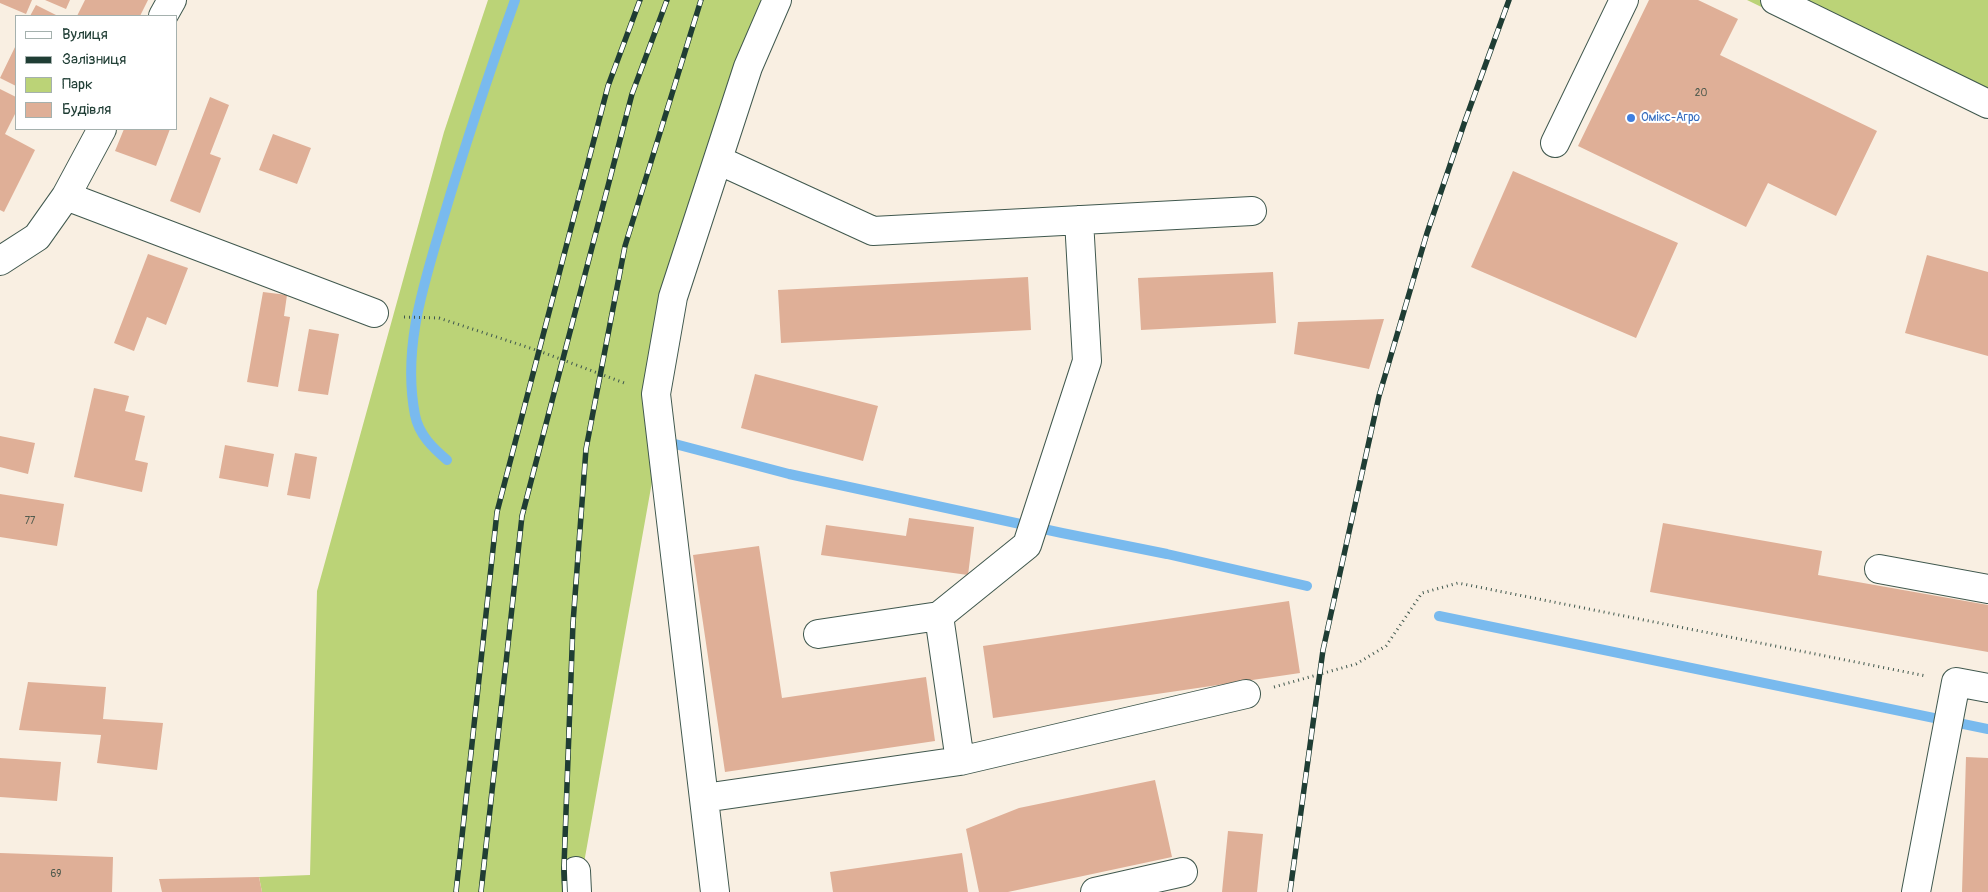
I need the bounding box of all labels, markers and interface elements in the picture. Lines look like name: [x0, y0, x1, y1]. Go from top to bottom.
legend: [15, 15, 178, 130]
text: Вулиця: [62, 25, 108, 44]
text: Залізниця: [62, 50, 126, 69]
text: Парк: [62, 75, 93, 94]
house number: 20: [1695, 87, 1707, 99]
text: Будівля: [62, 100, 111, 119]
place label: Омiкс-Агро: [1641, 111, 1700, 125]
marker: Омiкс-Агро: [1625, 112, 1637, 124]
house number: 77: [25, 515, 35, 527]
house number: 69: [51, 868, 61, 880]

